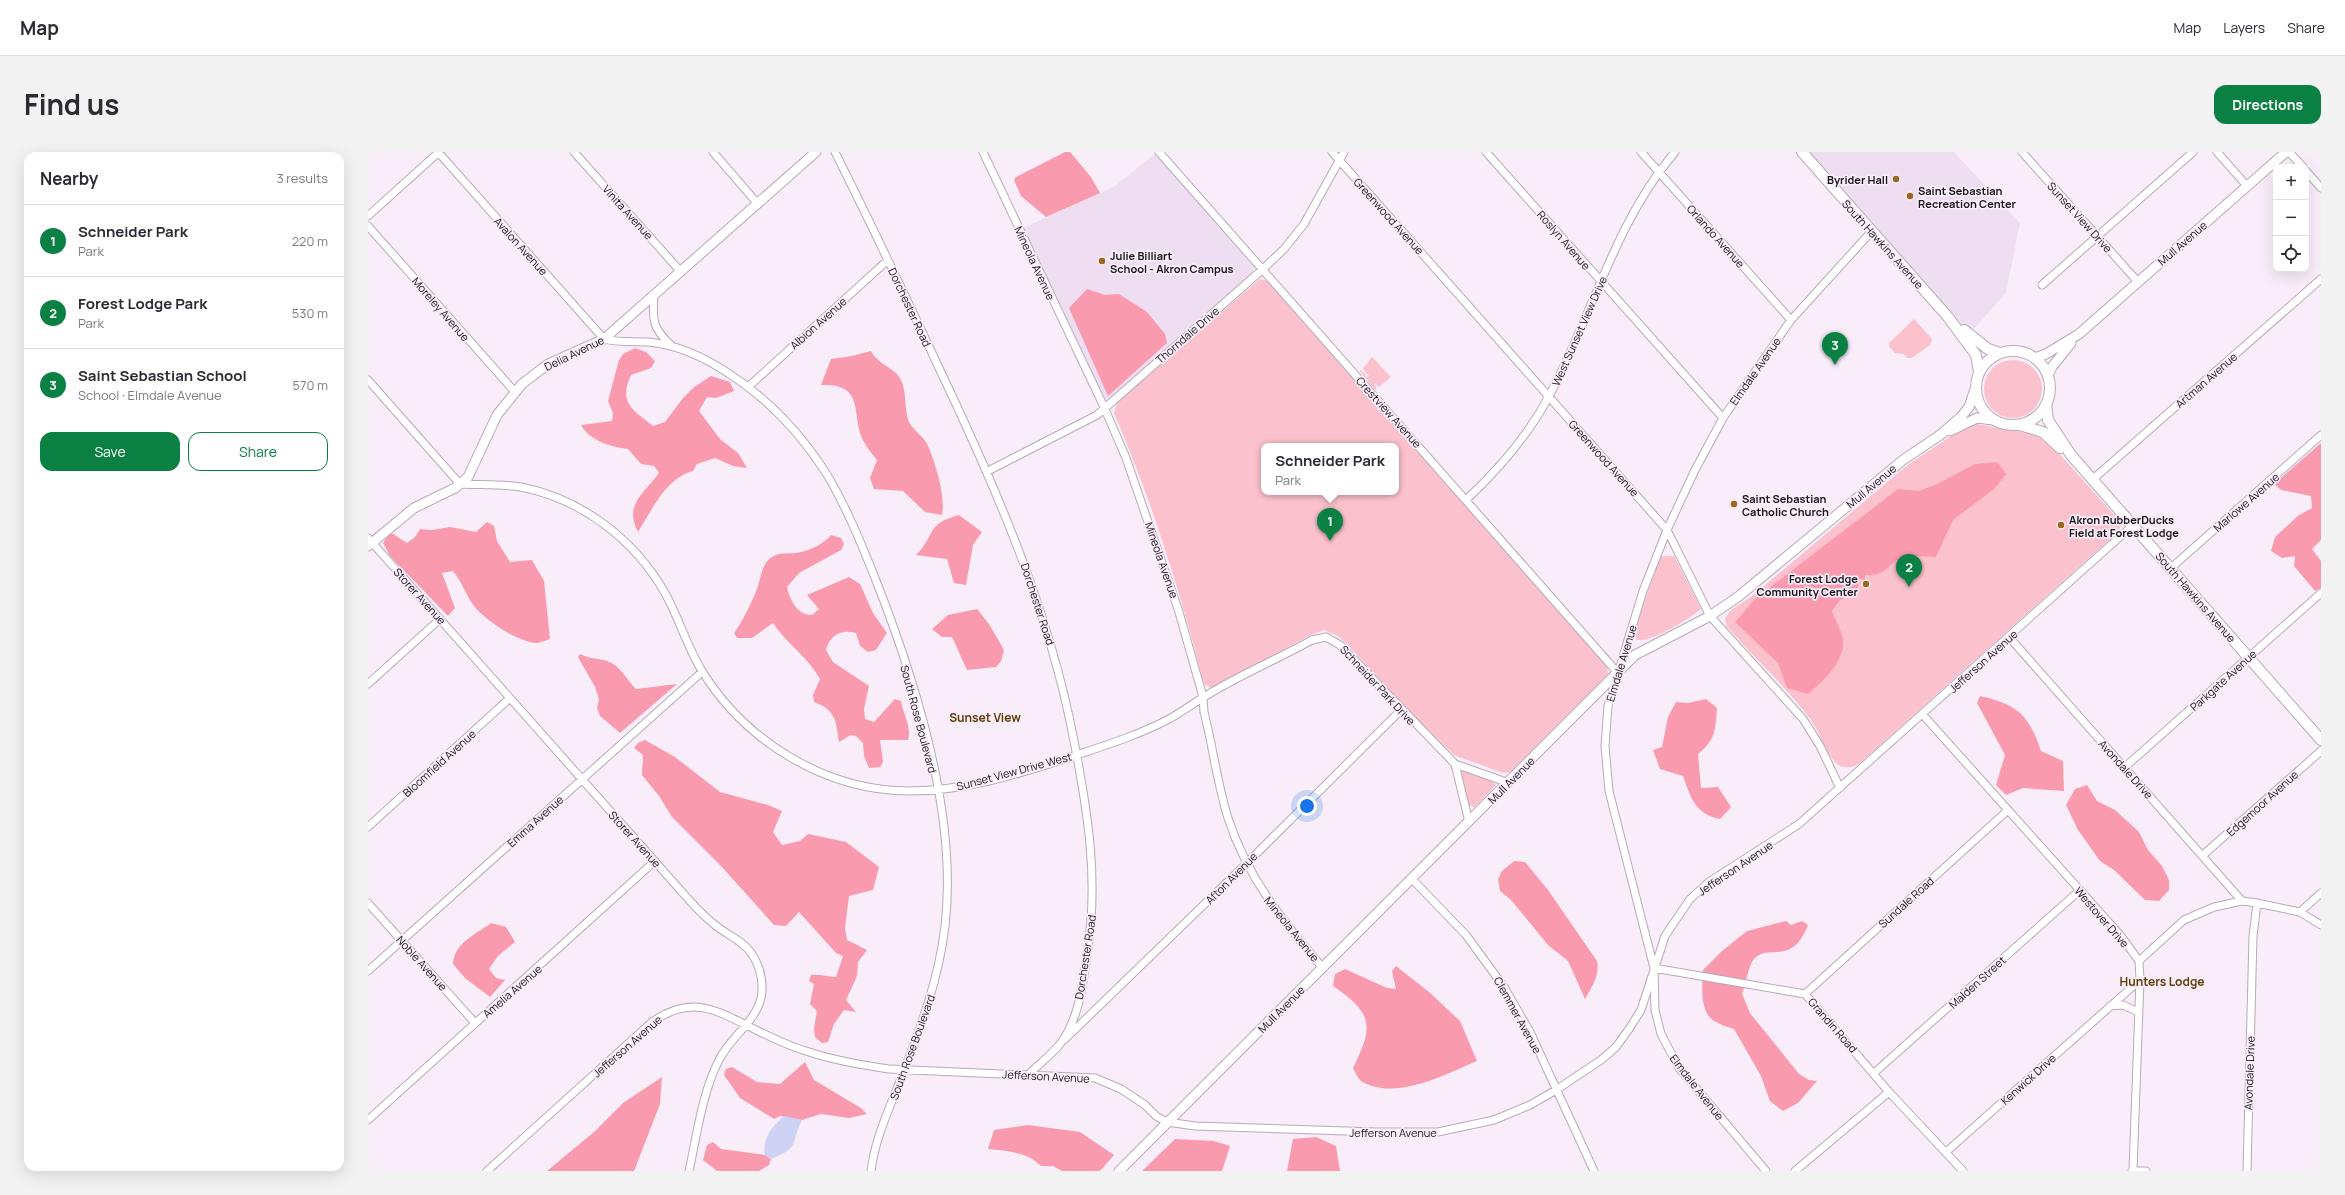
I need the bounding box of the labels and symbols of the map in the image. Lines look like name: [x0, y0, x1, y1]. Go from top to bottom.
place label: Byrider Hall: [1827, 172, 1888, 187]
street label: Greenwood Avenue: [1350, 174, 1428, 258]
marker: Byrider Hall: [1891, 174, 1901, 184]
street label: Sunset View Drive: [2044, 178, 2116, 256]
street label: Vinita Avenue: [600, 182, 657, 243]
place label: Saint Sebastian Recreation Center: [1918, 183, 2017, 211]
marker: Saint Sebastian Recreation Center: [1905, 191, 1915, 201]
street label: South Hawkins Avenue: [1839, 196, 1927, 292]
street label: Orlando Avenue: [1684, 201, 1749, 271]
street label: Roslyn Avenue: [1534, 207, 1594, 273]
street label: Avalon Avenue: [491, 214, 551, 279]
street label: Mull Avenue: [2154, 217, 2210, 269]
street label: Mineola Avenue: [1011, 224, 1059, 303]
place label: Julie Billiart School - Akron Campus: [1110, 248, 1234, 276]
marker: Julie Billiart School - Akron Campus: [1097, 256, 1107, 266]
street label: Dorchester Road: [885, 265, 935, 349]
street label: West Sunset View Drive: [1548, 273, 1610, 388]
street label: Moreley Avenue: [409, 274, 473, 345]
street label: Albion Avenue: [786, 293, 850, 353]
street label: Thorndale Drive: [1152, 303, 1222, 367]
street label: Delia Avenue: [542, 332, 607, 374]
pin: 3: [1822, 332, 1848, 365]
street label: Elmdale Avenue: [1726, 334, 1784, 408]
street label: Artman Avenue: [2172, 349, 2240, 411]
street label: Crestview Avenue: [1353, 373, 1425, 451]
street label: Greenwood Avenue: [1565, 416, 1643, 500]
street label: Mull Avenue: [1843, 460, 1900, 511]
street label: Marlowe Avenue: [2210, 469, 2283, 535]
place label: Saint Sebastian Catholic Church: [1742, 491, 1829, 519]
marker: Saint Sebastian Catholic Church: [1729, 499, 1739, 509]
pin: 1: [1317, 508, 1343, 541]
place label: Akron RubberDucks Field at Forest Lodge: [2069, 512, 2179, 540]
street label: Mineola Avenue: [1142, 520, 1182, 601]
marker: Akron RubberDucks Field at Forest Lodge: [2056, 520, 2066, 530]
street label: South Hawkins Avenue: [2153, 549, 2240, 646]
pin: 2: [1896, 554, 1922, 587]
street label: Dorchester Road: [1018, 561, 1058, 647]
street label: Storer Avenue: [390, 564, 450, 628]
place label: Forest Lodge Community Center: [1757, 571, 1859, 599]
marker: Forest Lodge Community Center: [1861, 579, 1871, 589]
street label: Elmdale Avenue: [1602, 622, 1640, 703]
street label: Jefferson Avenue: [1945, 626, 2021, 696]
street label: Schneider Park Drive: [1337, 642, 1419, 729]
street label: Parkgate Avenue: [2186, 646, 2260, 714]
street label: South Rose Boulevard: [897, 663, 941, 775]
district label: Sunset View: [949, 709, 1021, 726]
street label: Bloomfield Avenue: [399, 726, 479, 800]
street label: Avondale Drive: [2096, 736, 2157, 802]
street label: Sunset View Drive West: [955, 748, 1073, 794]
street label: Mull Avenue: [1484, 753, 1538, 807]
street label: Edgemoor Avenue: [2223, 766, 2302, 839]
street label: Emma Avenue: [504, 791, 567, 850]
your location: [1297, 796, 1317, 816]
street label: Storer Avenue: [605, 807, 665, 871]
street label: Jefferson Avenue: [1695, 837, 1776, 899]
street label: Afton Avenue: [1202, 848, 1261, 907]
street label: Sundale Road: [1875, 873, 1937, 931]
street label: Westover Drive: [2071, 883, 2133, 951]
street label: Mineola Avenue: [1261, 893, 1323, 965]
street label: Dorchester Road: [1071, 914, 1099, 1000]
street label: Noble Avenue: [393, 932, 451, 994]
street label: Malden Street: [1945, 952, 2009, 1012]
street label: Amelia Avenue: [479, 961, 545, 1021]
district label: Hunters Lodge: [2119, 973, 2205, 990]
street label: Clemmer Avenue: [1491, 974, 1546, 1057]
street label: Mull Avenue: [1254, 982, 1308, 1036]
street label: South Rose Boulevard: [886, 992, 938, 1102]
street label: Grandin Road: [1805, 994, 1861, 1056]
street label: Jefferson Avenue: [589, 1011, 665, 1080]
street label: Avondale Drive: [2240, 1035, 2258, 1110]
street label: Kenwick Drive: [1997, 1050, 2059, 1108]
street label: Elmdale Avenue: [1667, 1051, 1728, 1123]
street label: Jefferson Avenue: [1002, 1066, 1091, 1086]
street label: Jefferson Avenue: [1349, 1125, 1437, 1140]

